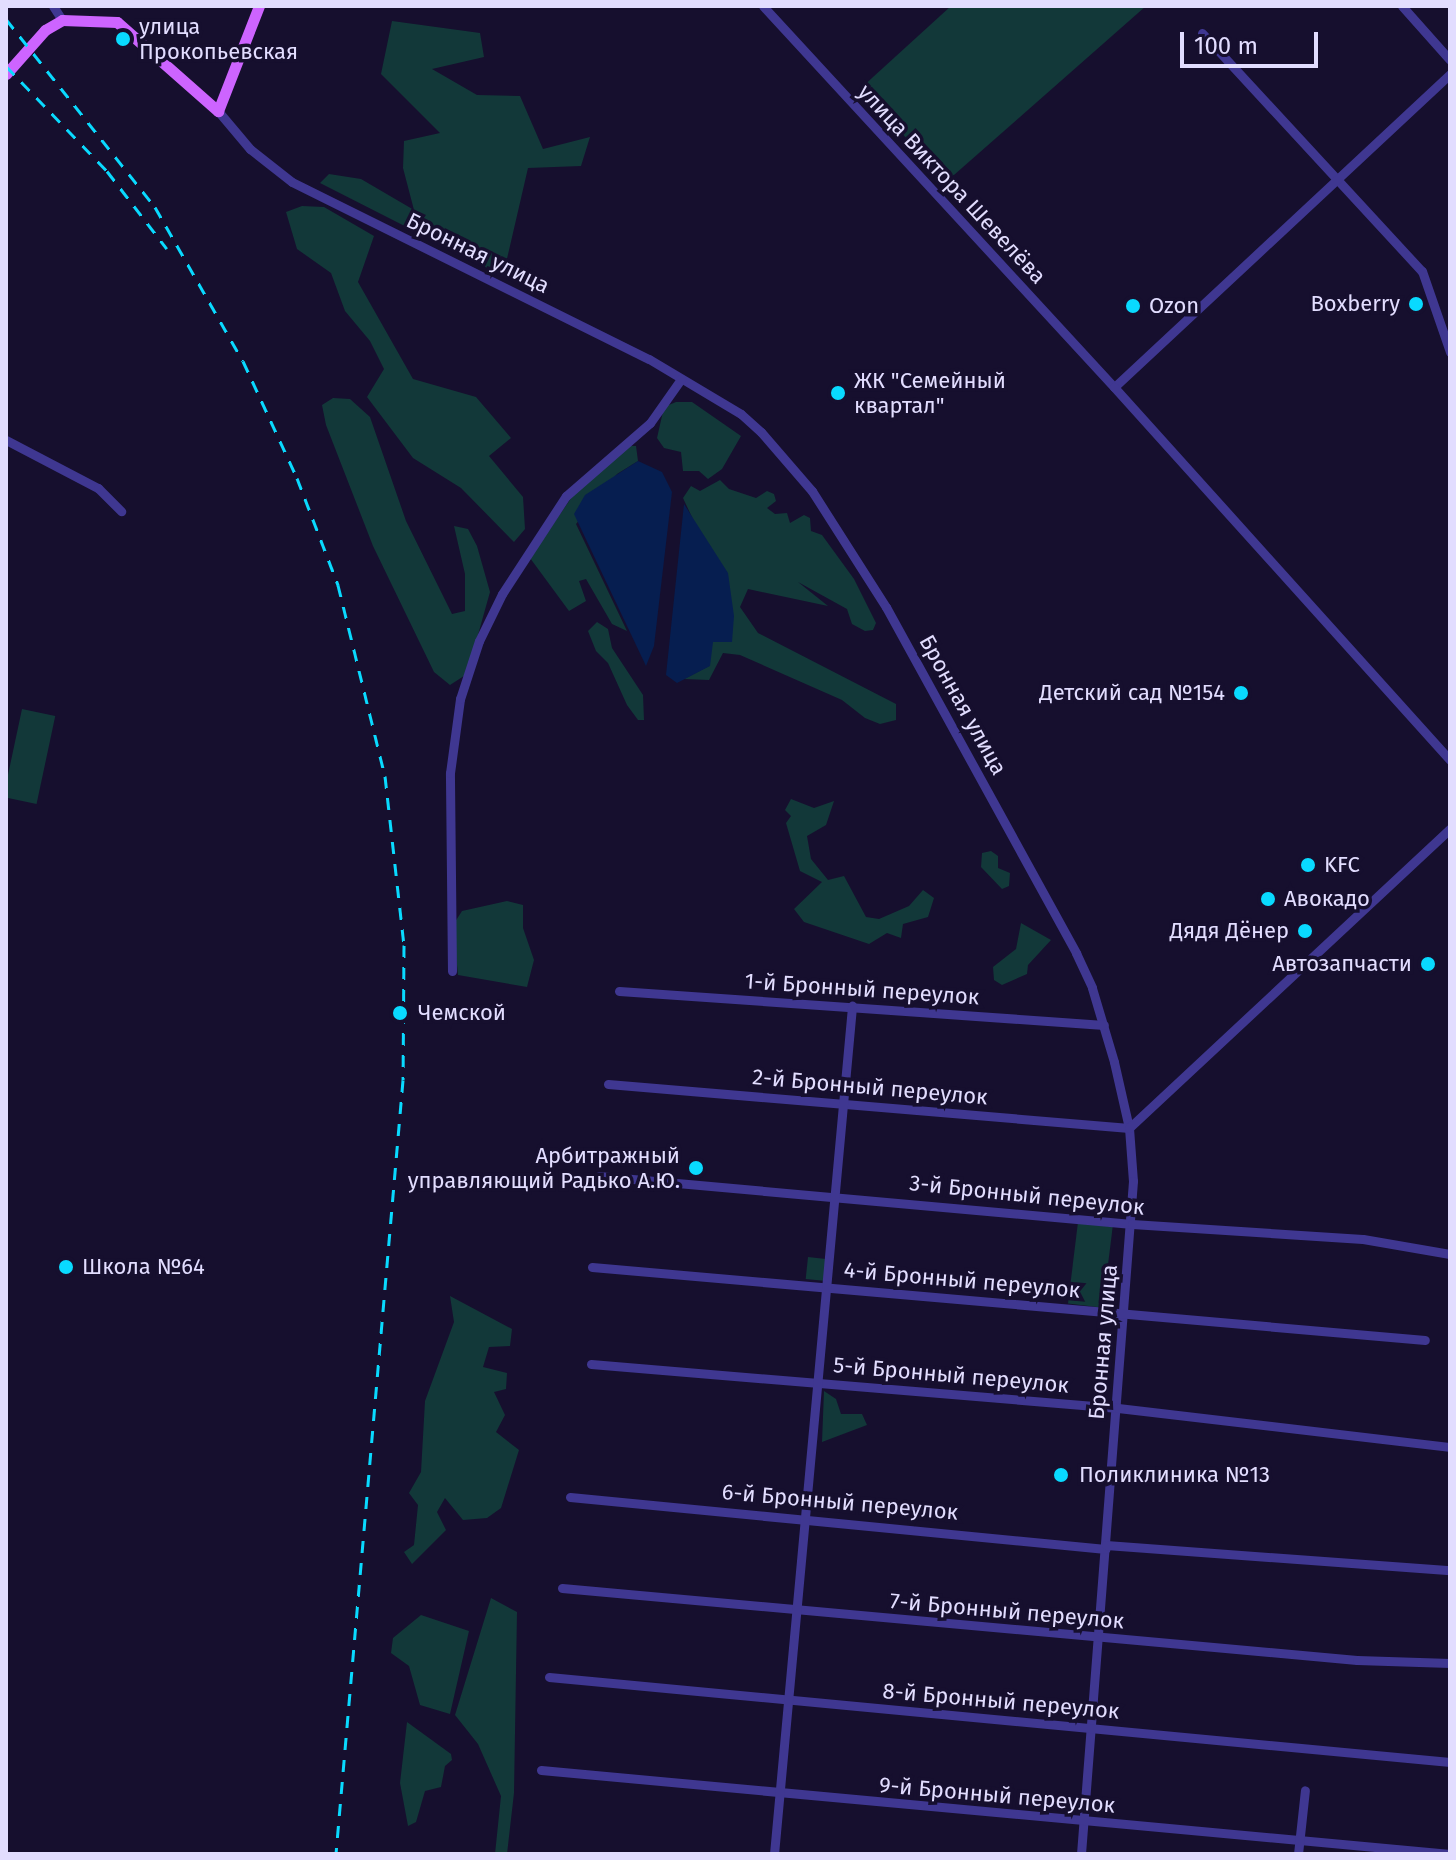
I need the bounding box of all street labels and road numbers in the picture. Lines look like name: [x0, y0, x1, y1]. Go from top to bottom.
street label: улица Виктора Шевелёва: [853, 79, 1051, 289]
street label: Бронная улица: [402, 207, 554, 299]
street label: Бронная улица: [914, 630, 1012, 780]
street label: 1-й Бронный переулок: [744, 968, 980, 1010]
street label: 2-й Бронный переулок: [751, 1064, 989, 1110]
street label: 3-й Бронный переулок: [908, 1170, 1146, 1220]
street label: 4-й Бронный переулок: [843, 1257, 1081, 1303]
street label: Бронная улица: [1083, 1263, 1123, 1421]
street label: 5-й Бронный переулок: [832, 1352, 1070, 1398]
street label: 6-й Бронный переулок: [721, 1479, 959, 1525]
street label: 7-й Бронный переулок: [889, 1588, 1125, 1634]
street label: 8-й Бронный переулок: [882, 1678, 1120, 1724]
street label: 9-й Бронный переулок: [878, 1772, 1116, 1818]

